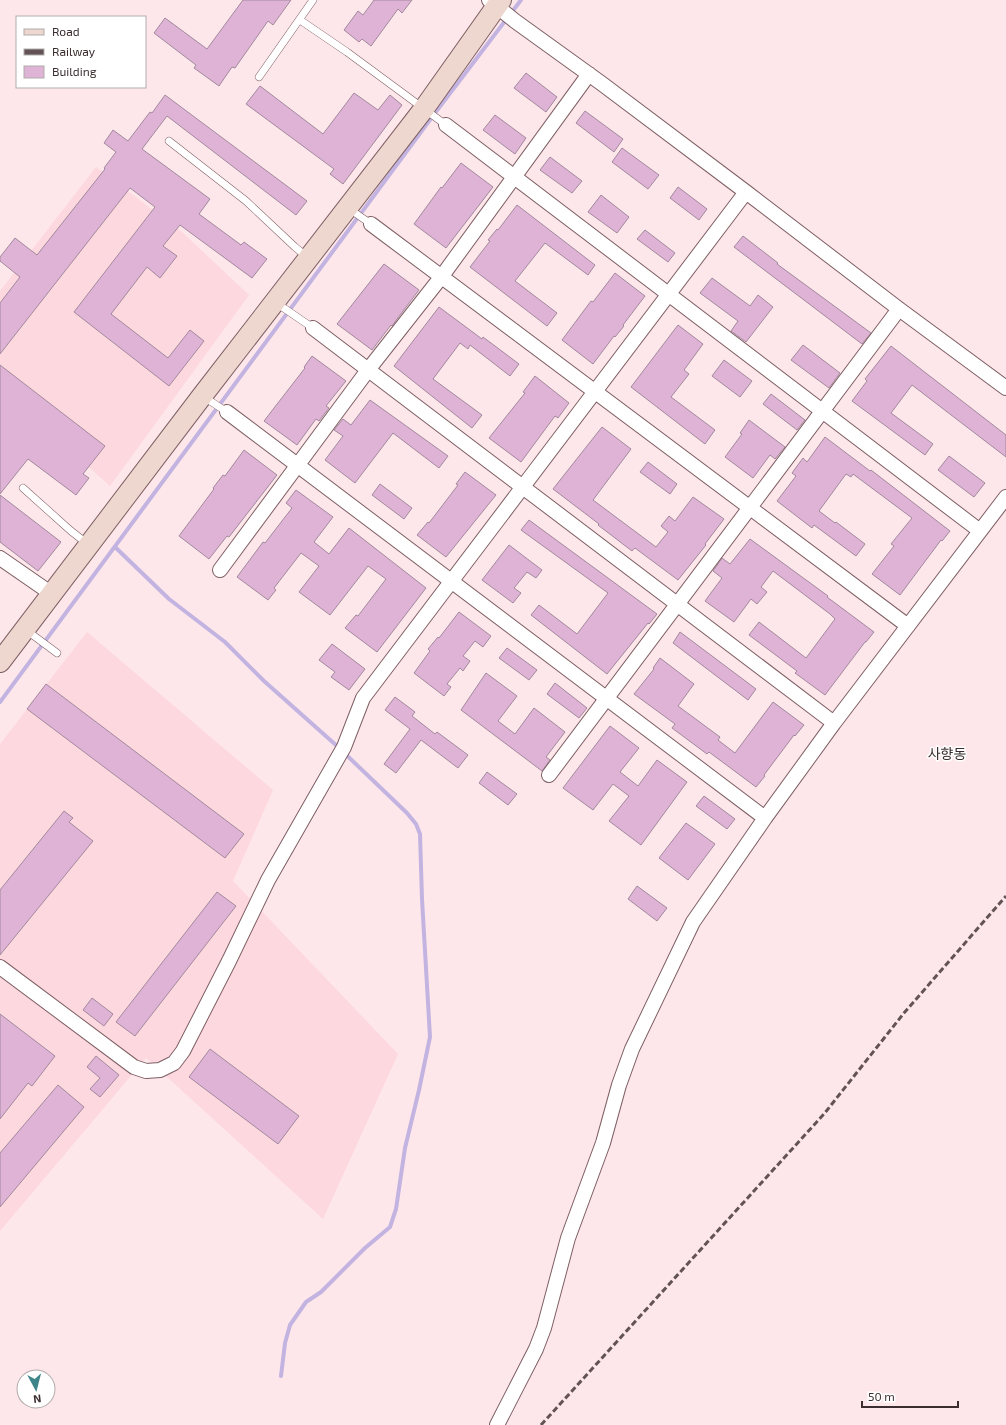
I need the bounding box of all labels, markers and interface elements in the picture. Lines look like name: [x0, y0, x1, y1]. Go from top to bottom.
legend: [16, 16, 146, 88]
text: Road: [52, 24, 80, 38]
text: Railway: [52, 44, 96, 58]
text: Building: [52, 64, 97, 78]
district label: 사향동: [928, 745, 966, 762]
north arrow: [16, 1369, 56, 1409]
scale bar: [862, 1383, 958, 1409]
text: 50 m: [868, 1389, 895, 1403]
text: N: [32, 1392, 42, 1406]

